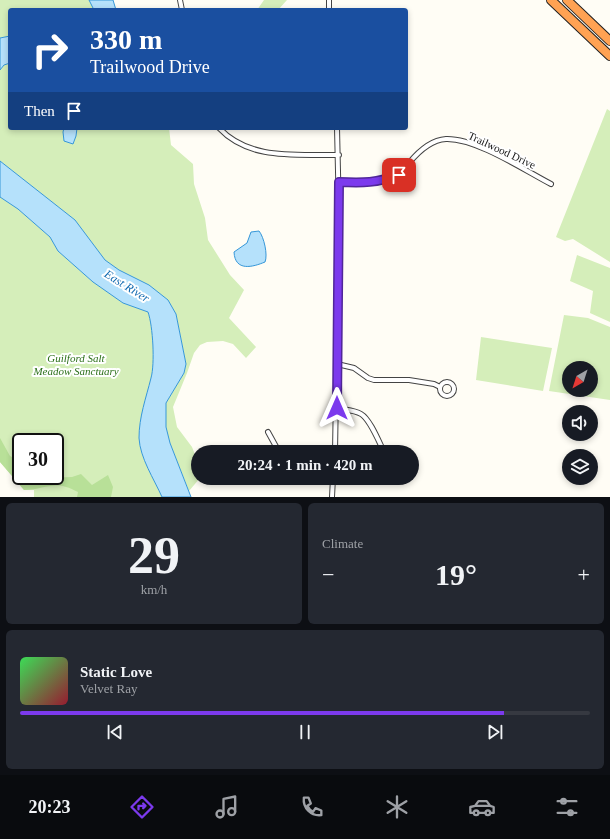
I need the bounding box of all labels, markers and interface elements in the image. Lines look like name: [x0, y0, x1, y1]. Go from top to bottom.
icon: right: [24, 24, 76, 76]
text: 330 m: [90, 24, 162, 55]
text: Trailwood Drive: [90, 57, 210, 77]
icon: arrive: [63, 100, 85, 122]
text: Then: [24, 103, 55, 119]
street label: Trailwood Drive: [466, 129, 538, 171]
pin: [382, 158, 416, 192]
icon: arrive: [388, 164, 410, 186]
water label: East River: [101, 266, 152, 305]
park label: Guilford Salt Meadow Sanctuary: [32, 352, 119, 377]
north arrow: [562, 361, 598, 397]
map controls: [562, 361, 598, 485]
position arrow: [316, 387, 358, 429]
button: sound: [562, 405, 598, 441]
speed limit sign: 30: [12, 433, 64, 485]
button: layers: [562, 449, 598, 485]
text: 20:24 · 1 min · 420 m: [238, 457, 373, 473]
text: 29: [128, 527, 180, 584]
text: Climate: [322, 536, 363, 551]
text: 19°: [435, 558, 477, 591]
text: −: [322, 562, 334, 587]
text: +: [578, 562, 590, 587]
text: km/h: [141, 582, 167, 597]
text: Static Love: [80, 664, 152, 680]
text: Velvet Ray: [80, 681, 137, 696]
icon: previous: [104, 721, 126, 743]
icon: pause: [294, 721, 316, 743]
icon: next: [484, 721, 506, 743]
icon: directions: [128, 793, 156, 821]
icon: music: [213, 793, 241, 821]
icon: phone: [298, 793, 326, 821]
icon: climate: [383, 793, 411, 821]
icon: car: [468, 793, 496, 821]
icon: filters: [553, 793, 581, 821]
text: 20:23: [29, 797, 71, 817]

